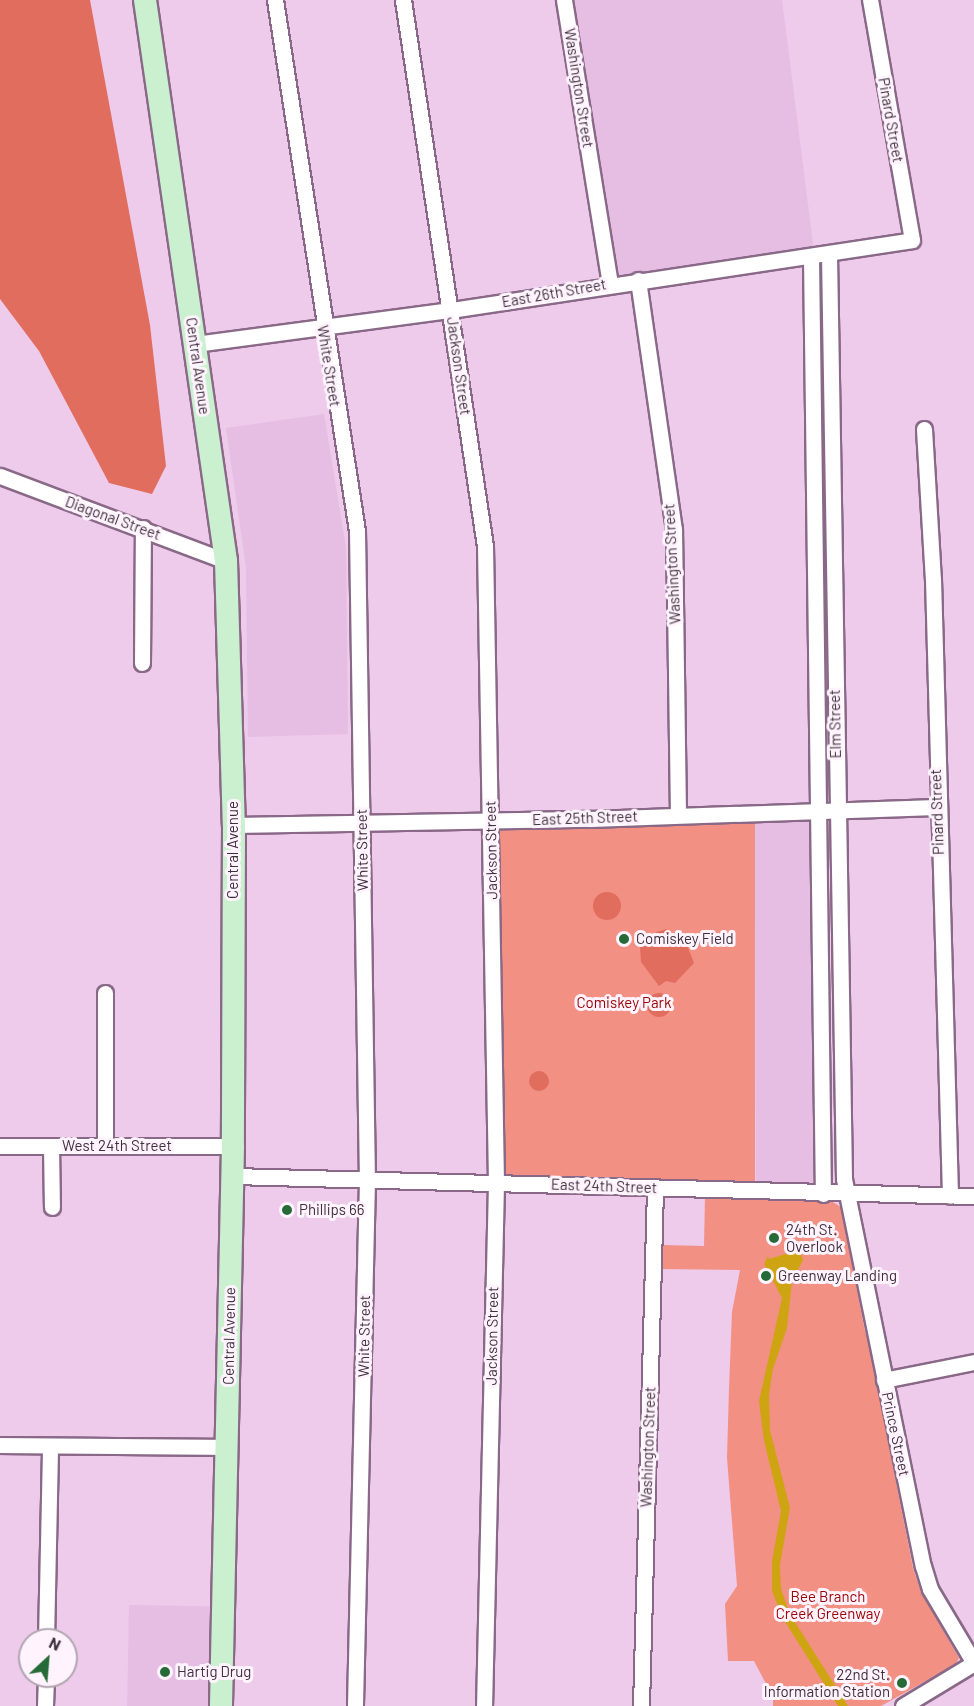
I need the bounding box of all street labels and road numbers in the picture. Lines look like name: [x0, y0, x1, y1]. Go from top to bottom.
street label: Washington Street: [561, 27, 597, 149]
street label: Pinard Street: [875, 76, 907, 164]
street label: East 26th Street: [500, 275, 608, 311]
street label: Central Avenue: [182, 316, 214, 416]
street label: Jackson Street: [443, 316, 475, 416]
street label: White Street: [314, 324, 344, 408]
street label: Diagonal Street: [63, 492, 163, 544]
street label: Washington Street: [660, 503, 684, 625]
street label: Elm Street: [825, 689, 845, 759]
street label: Pinard Street: [927, 769, 947, 855]
street label: Jackson Street: [481, 800, 501, 900]
street label: Central Avenue: [224, 801, 242, 899]
street label: East 25th Street: [532, 807, 638, 829]
street label: White Street: [352, 809, 372, 891]
street label: West 24th Street: [62, 1137, 172, 1155]
street label: East 24th Street: [551, 1175, 657, 1197]
street label: Jackson Street: [482, 1286, 502, 1386]
street label: Central Avenue: [219, 1287, 239, 1385]
street label: White Street: [354, 1295, 374, 1377]
street label: Washington Street: [637, 1386, 659, 1508]
street label: Prince Street: [878, 1390, 914, 1478]

